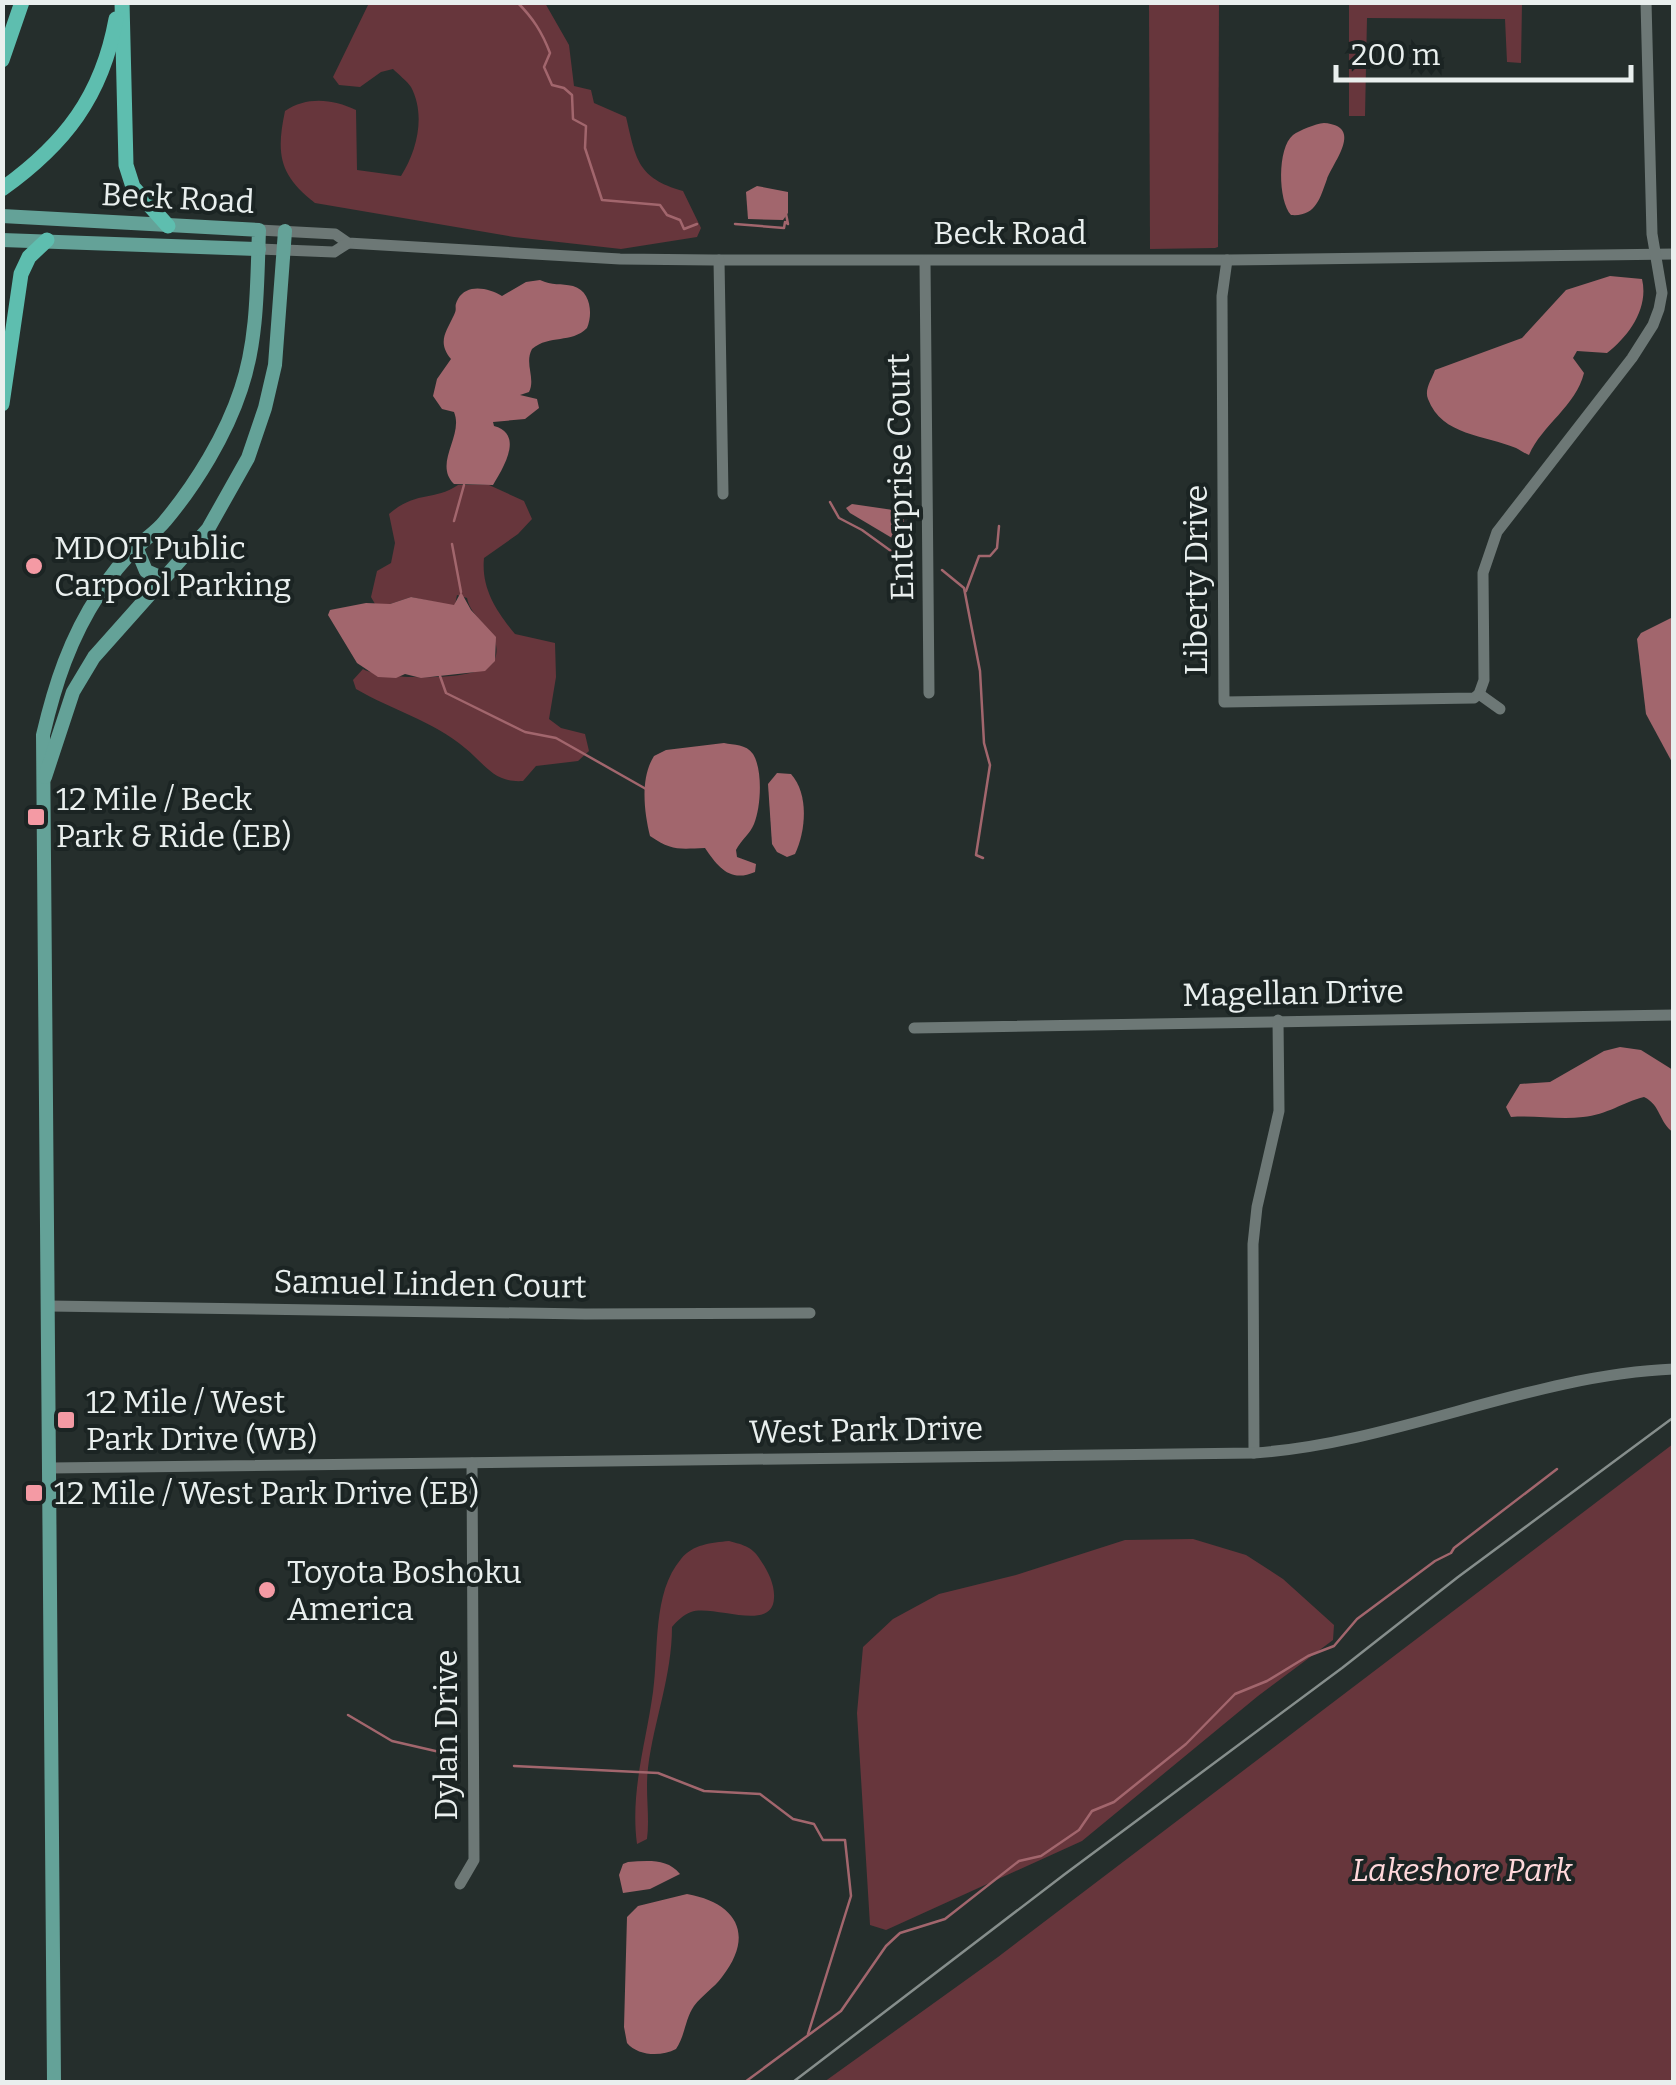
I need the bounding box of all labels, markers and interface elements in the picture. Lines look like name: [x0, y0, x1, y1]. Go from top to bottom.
scale bar: [1336, 20, 1631, 82]
text: 200 m: [1351, 37, 1441, 73]
street label: Beck Road: [100, 175, 256, 221]
street label: Beck Road: [933, 214, 1087, 252]
street label: Enterprise Court: [879, 353, 921, 601]
street label: Liberty Drive: [1177, 485, 1215, 675]
place label: MDOT Public Carpool Parking: [54, 529, 291, 604]
marker: MDOT Public Carpool Parking: [23, 555, 45, 577]
place label: 12 Mile / Beck Park & Ride (EB): [56, 780, 292, 855]
marker: 12 Mile / Beck Park & Ride (EB): [25, 806, 47, 828]
street label: Magellan Drive: [1182, 972, 1404, 1014]
street label: Samuel Linden Court: [273, 1262, 587, 1306]
place label: 12 Mile / West Park Drive (WB): [86, 1383, 317, 1458]
marker: 12 Mile / West Park Drive (WB): [55, 1409, 77, 1431]
street label: West Park Drive: [749, 1409, 983, 1451]
place label: 12 Mile / West Park Drive (EB): [54, 1474, 479, 1512]
marker: 12 Mile / West Park Drive (EB): [23, 1482, 45, 1504]
place label: Toyota Boshoku America: [287, 1553, 522, 1628]
marker: Toyota Boshoku America: [256, 1579, 278, 1601]
street label: Dylan Drive: [427, 1650, 465, 1820]
park label: Lakeshore Park: [1351, 1851, 1573, 1889]

